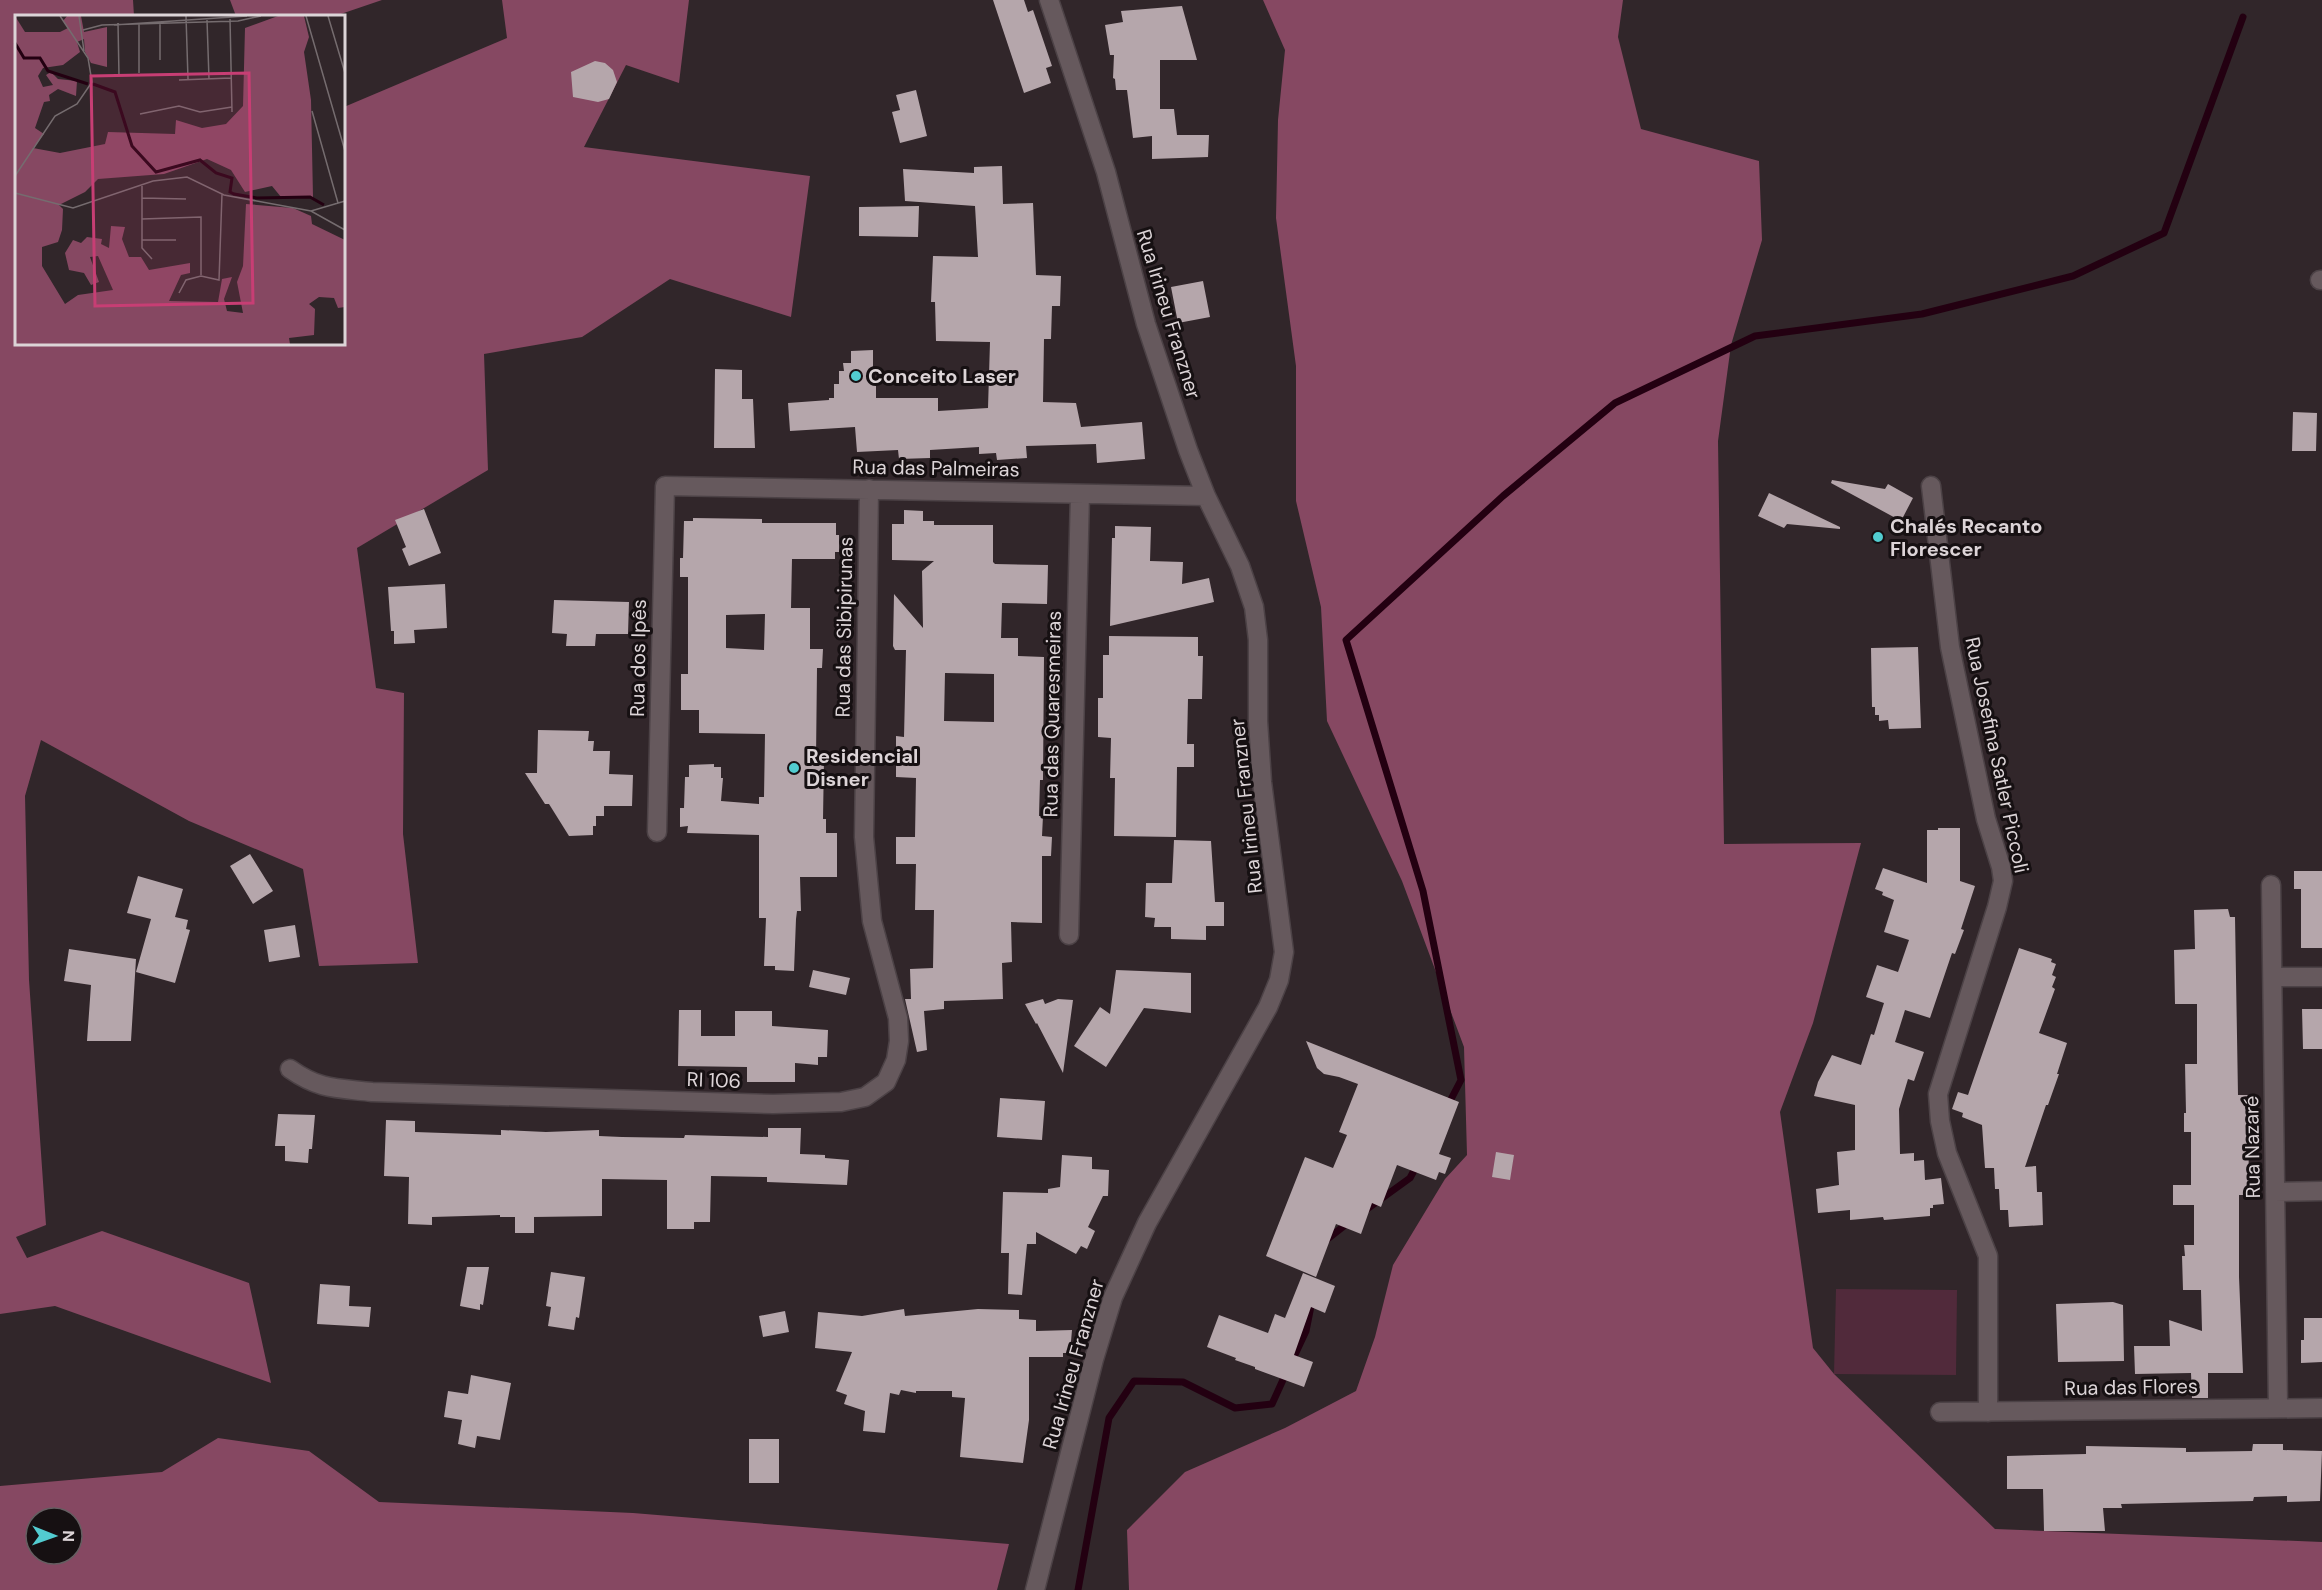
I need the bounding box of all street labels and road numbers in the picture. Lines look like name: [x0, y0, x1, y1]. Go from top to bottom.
street label: Rua Irineu Franzner: [1131, 226, 1207, 402]
street label: Rua das Palmeiras: [852, 454, 1020, 482]
street label: Rua das Sibipirunas: [829, 536, 859, 718]
street label: Rua dos Ipês: [624, 599, 652, 717]
street label: Rua das Quaresmeiras: [1037, 610, 1067, 818]
street label: Rua Josefina Satler Piccoli: [1959, 635, 2035, 875]
street label: Rua Irineu Franzner: [1224, 717, 1268, 895]
street label: RI 106: [686, 1066, 742, 1094]
street label: Rua Nazaré: [2238, 1095, 2266, 1199]
street label: Rua Irineu Franzner: [1036, 1276, 1110, 1452]
street label: Rua das Flores: [2064, 1373, 2198, 1401]

